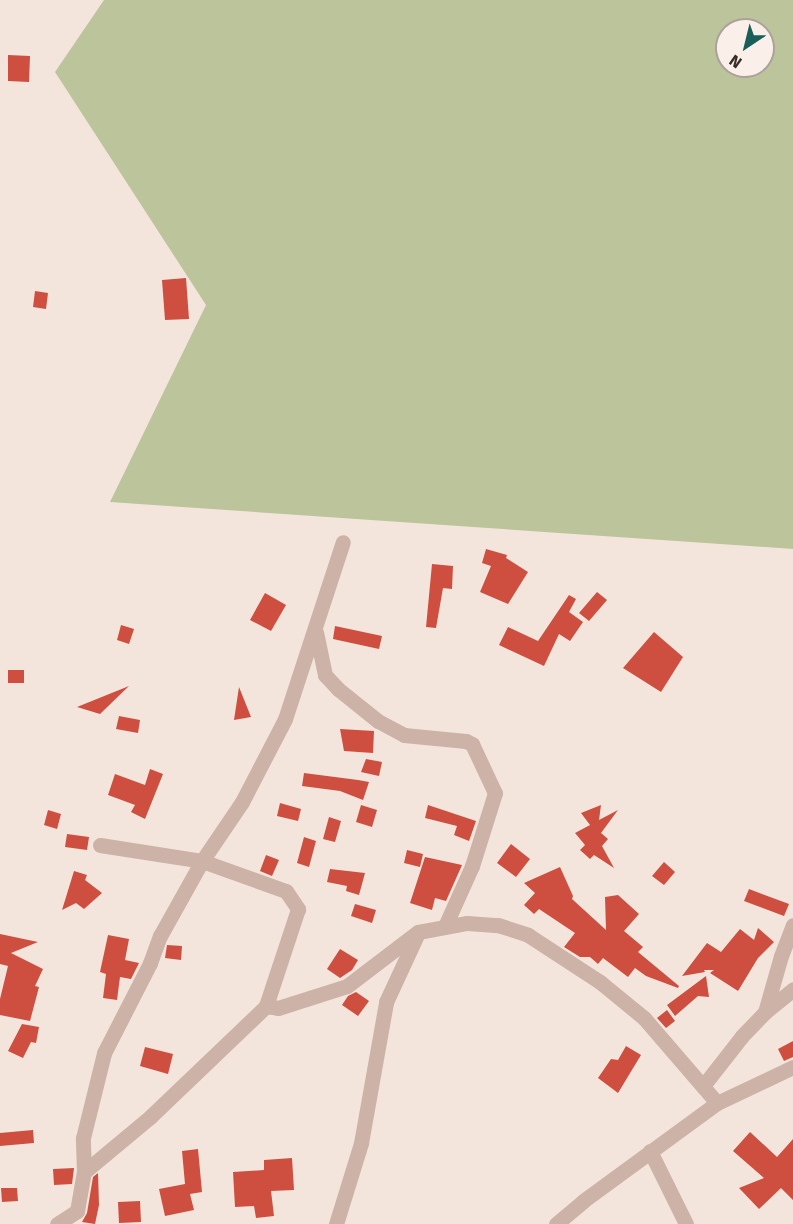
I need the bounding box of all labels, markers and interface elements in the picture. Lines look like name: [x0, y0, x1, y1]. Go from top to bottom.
north arrow: [715, 18, 775, 78]
text: N: [726, 51, 745, 72]

